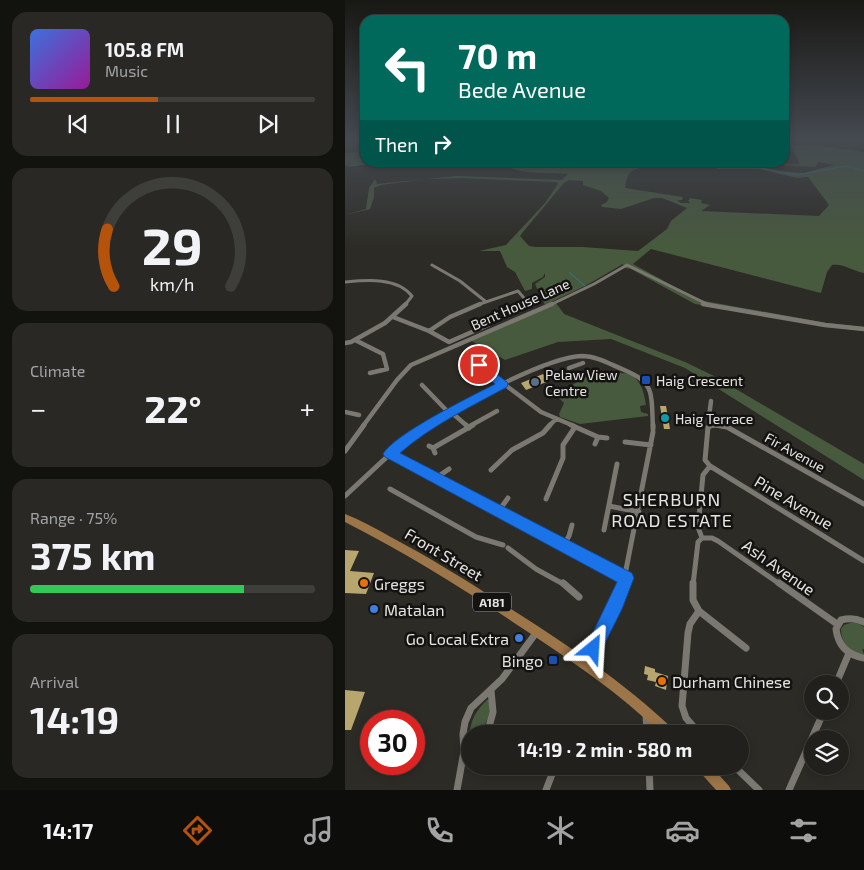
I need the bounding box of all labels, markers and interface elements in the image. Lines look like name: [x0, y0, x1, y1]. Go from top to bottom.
text: 70 m: [458, 34, 537, 76]
icon: left: [375, 35, 440, 100]
text: 105.8 FM: [105, 38, 184, 61]
text: Music: [105, 61, 148, 80]
text: Bede Avenue: [458, 76, 586, 102]
icon: previous: [64, 110, 92, 138]
icon: pause: [159, 110, 187, 138]
icon: next: [254, 110, 282, 138]
icon: right: [428, 130, 456, 158]
text: Then: [375, 133, 418, 156]
text: 29: [142, 213, 203, 275]
text: km/h: [150, 273, 195, 295]
street label: Bent House Lane: [468, 275, 572, 333]
pin: [458, 344, 500, 386]
icon: arrive: [465, 351, 493, 379]
text: Climate: [30, 361, 85, 380]
place label: Pelaw View Centre: [545, 366, 618, 399]
place label: Haig Crescent: [656, 372, 743, 389]
marker: Haig Crescent: [640, 374, 652, 386]
marker: Pelaw View Centre: [529, 376, 541, 388]
text: 22°: [144, 385, 202, 431]
text: −: [30, 391, 46, 425]
text: +: [300, 391, 315, 425]
place label: Haig Terrace: [675, 410, 753, 427]
marker: Haig Terrace: [659, 412, 671, 424]
street label: Fir Avenue: [762, 429, 828, 475]
street label: Pine Avenue: [751, 471, 837, 533]
district label: SHERBURN ROAD ESTATE: [611, 488, 733, 531]
text: Range · 75%: [30, 508, 117, 527]
street label: Front Street: [402, 523, 486, 585]
text: 375 km: [30, 532, 156, 578]
street label: Ash Avenue: [739, 535, 819, 599]
place label: Greggs: [374, 574, 425, 593]
marker: Greggs: [358, 577, 370, 589]
road number: A181: [473, 592, 511, 612]
place label: Matalan: [384, 600, 445, 619]
marker: Matalan: [368, 603, 380, 615]
position arrow: [566, 622, 618, 674]
place label: Go Local Extra: [406, 629, 509, 648]
marker: Go Local Extra: [513, 632, 525, 644]
place label: Bingo: [502, 651, 543, 670]
marker: Bingo: [547, 654, 559, 666]
text: Arrival: [30, 672, 79, 691]
place label: Durham Chinese: [672, 672, 791, 691]
marker: Durham Chinese: [656, 675, 668, 687]
map controls: [804, 675, 849, 775]
button: search: [804, 675, 849, 720]
text: 14:19: [30, 696, 119, 742]
speed limit sign: 30: [360, 710, 425, 775]
button: layers: [804, 730, 849, 775]
text: 14:19 · 2 min · 580 m: [518, 738, 692, 761]
icon: directions: [180, 813, 215, 848]
icon: music: [301, 813, 336, 848]
icon: phone: [422, 813, 457, 848]
icon: climate: [543, 813, 578, 848]
icon: car: [665, 813, 700, 848]
icon: filters: [786, 813, 821, 848]
text: 14:17: [43, 817, 93, 843]

